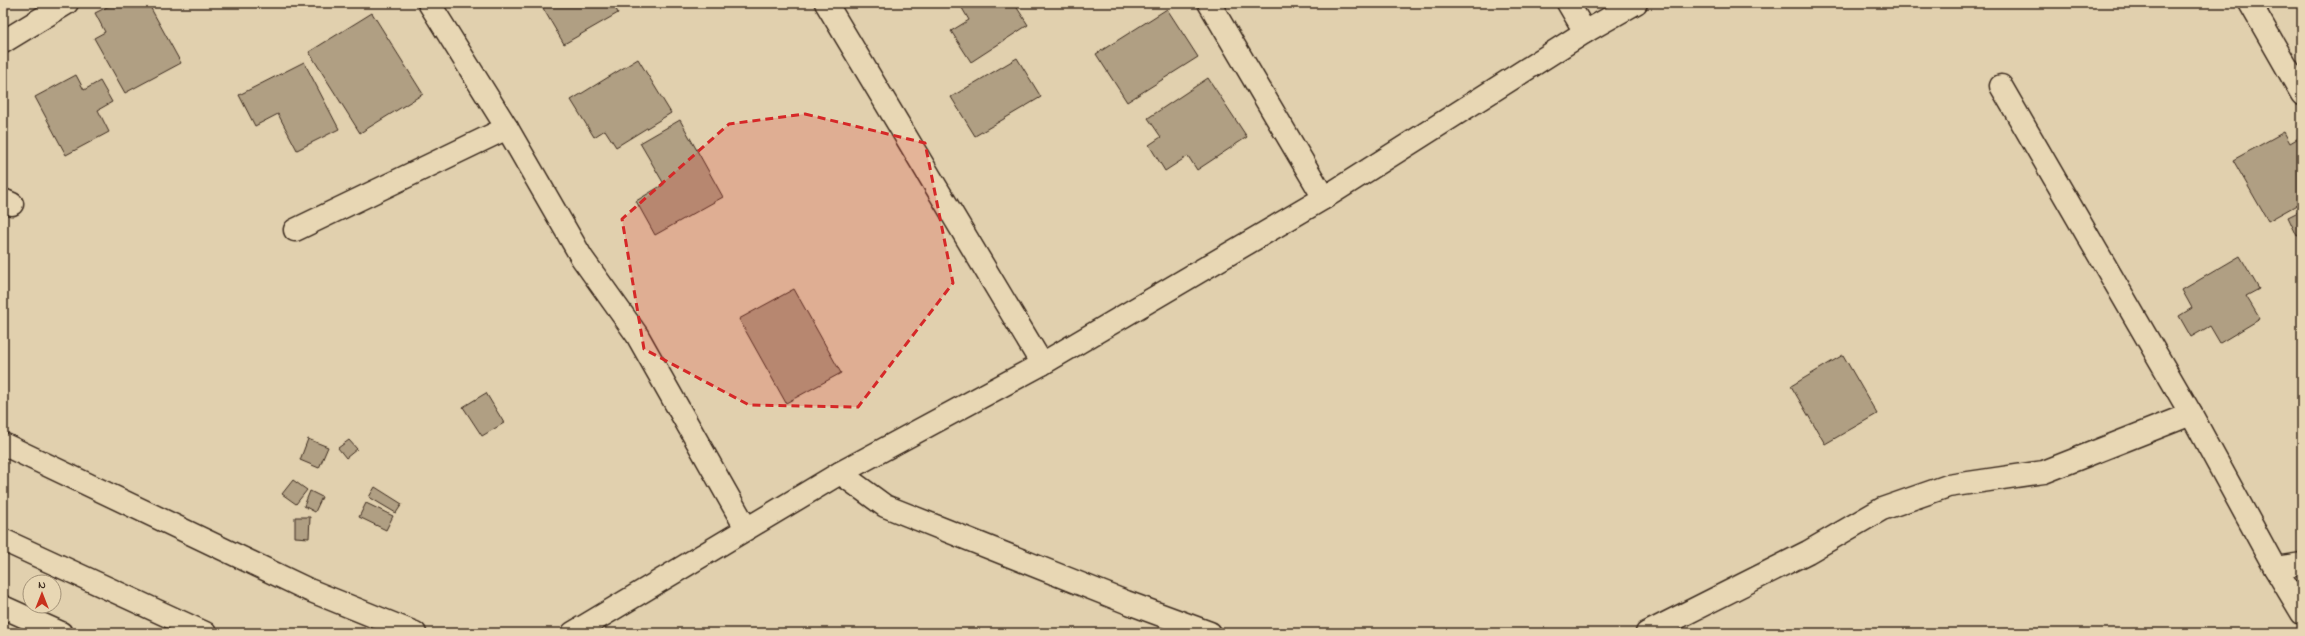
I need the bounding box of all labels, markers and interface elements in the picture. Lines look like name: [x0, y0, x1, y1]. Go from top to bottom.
north arrow: [22, 574, 62, 614]
text: N: [38, 577, 46, 593]

